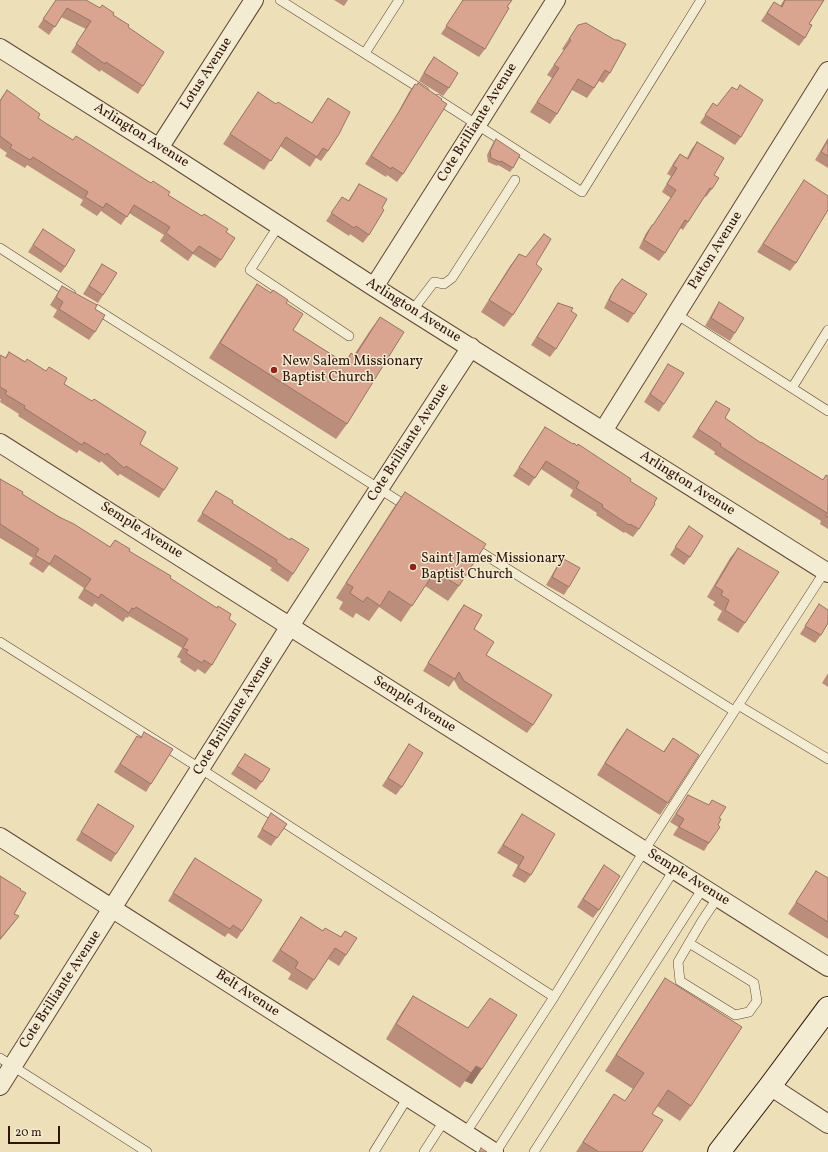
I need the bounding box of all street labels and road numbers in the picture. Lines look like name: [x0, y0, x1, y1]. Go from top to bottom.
street label: Lotus Avenue: [177, 35, 237, 113]
street label: Cote Brilliante Avenue: [434, 60, 522, 186]
street label: Arlington Avenue: [90, 100, 192, 172]
street label: Patton Avenue: [685, 209, 747, 293]
street label: Arlington Avenue: [362, 275, 464, 347]
street label: Cote Brilliante Avenue: [365, 381, 453, 505]
street label: Arlington Avenue: [636, 448, 738, 520]
street label: Semple Avenue: [97, 499, 185, 563]
street label: Cote Brilliante Avenue: [190, 653, 278, 779]
street label: Semple Avenue: [370, 673, 458, 737]
street label: Semple Avenue: [644, 846, 732, 910]
street label: Cote Brilliante Avenue: [17, 928, 105, 1052]
street label: Belt Avenue: [212, 967, 282, 1021]

